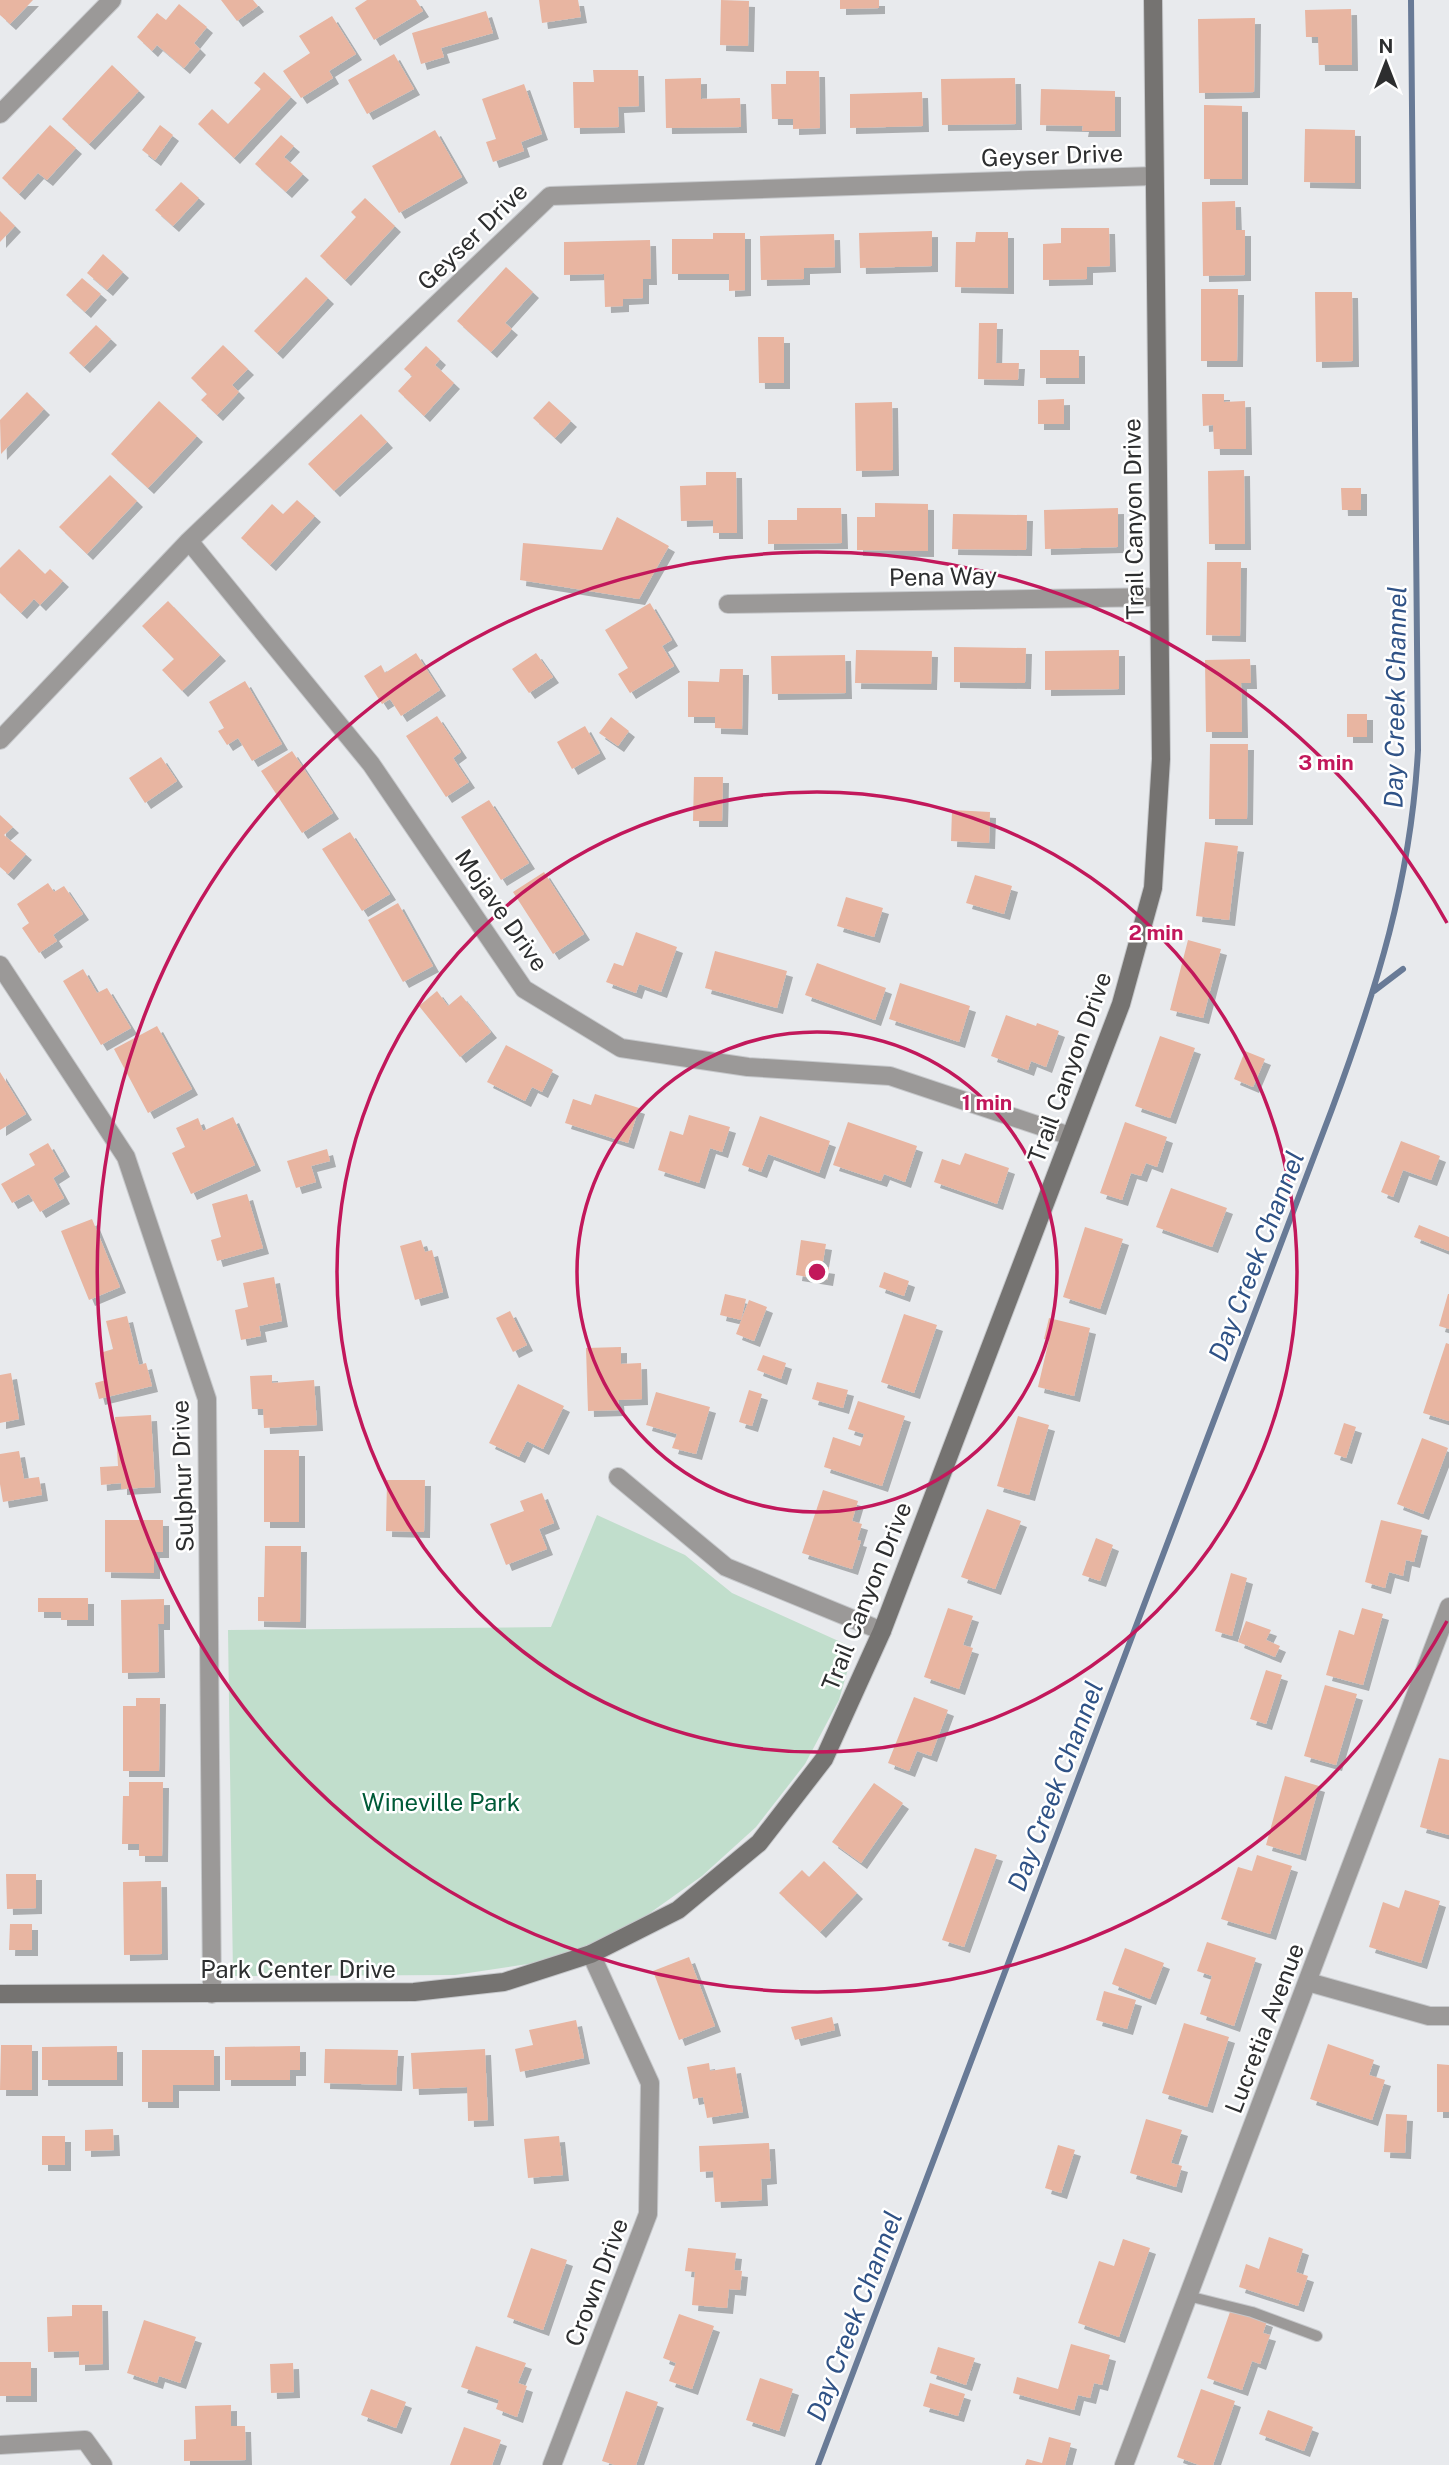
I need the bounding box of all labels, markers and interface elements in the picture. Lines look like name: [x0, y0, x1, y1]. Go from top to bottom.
north arrow: [1351, 28, 1421, 98]
text: N: [1379, 35, 1393, 57]
street label: Geyser Drive: [981, 139, 1123, 171]
street label: Geyser Drive: [411, 177, 533, 295]
street label: Trail Canyon Drive: [1117, 418, 1149, 620]
street label: Pena Way: [888, 561, 998, 591]
water label: Day Creek Channel: [1378, 585, 1412, 809]
text: 3 min: [1298, 750, 1354, 775]
street label: Mojave Drive: [450, 844, 554, 976]
text: 2 min: [1128, 920, 1184, 945]
street label: Trail Canyon Drive: [1021, 968, 1117, 1166]
text: 1 min: [962, 1090, 1012, 1115]
water label: Day Creek Channel: [1202, 1147, 1310, 1365]
centre of rings: [805, 1260, 829, 1284]
street label: Sulphur Drive: [165, 1399, 199, 1553]
street label: Trail Canyon Drive: [815, 1497, 917, 1695]
water label: Day Creek Channel: [1001, 1677, 1109, 1895]
park label: Wineville Park: [362, 1788, 520, 1816]
street label: Lucretia Avenue: [1219, 1939, 1309, 2117]
street label: Park Center Drive: [200, 1955, 396, 1983]
water label: Day Creek Channel: [800, 2207, 908, 2425]
street label: Crown Drive: [559, 2214, 633, 2350]

